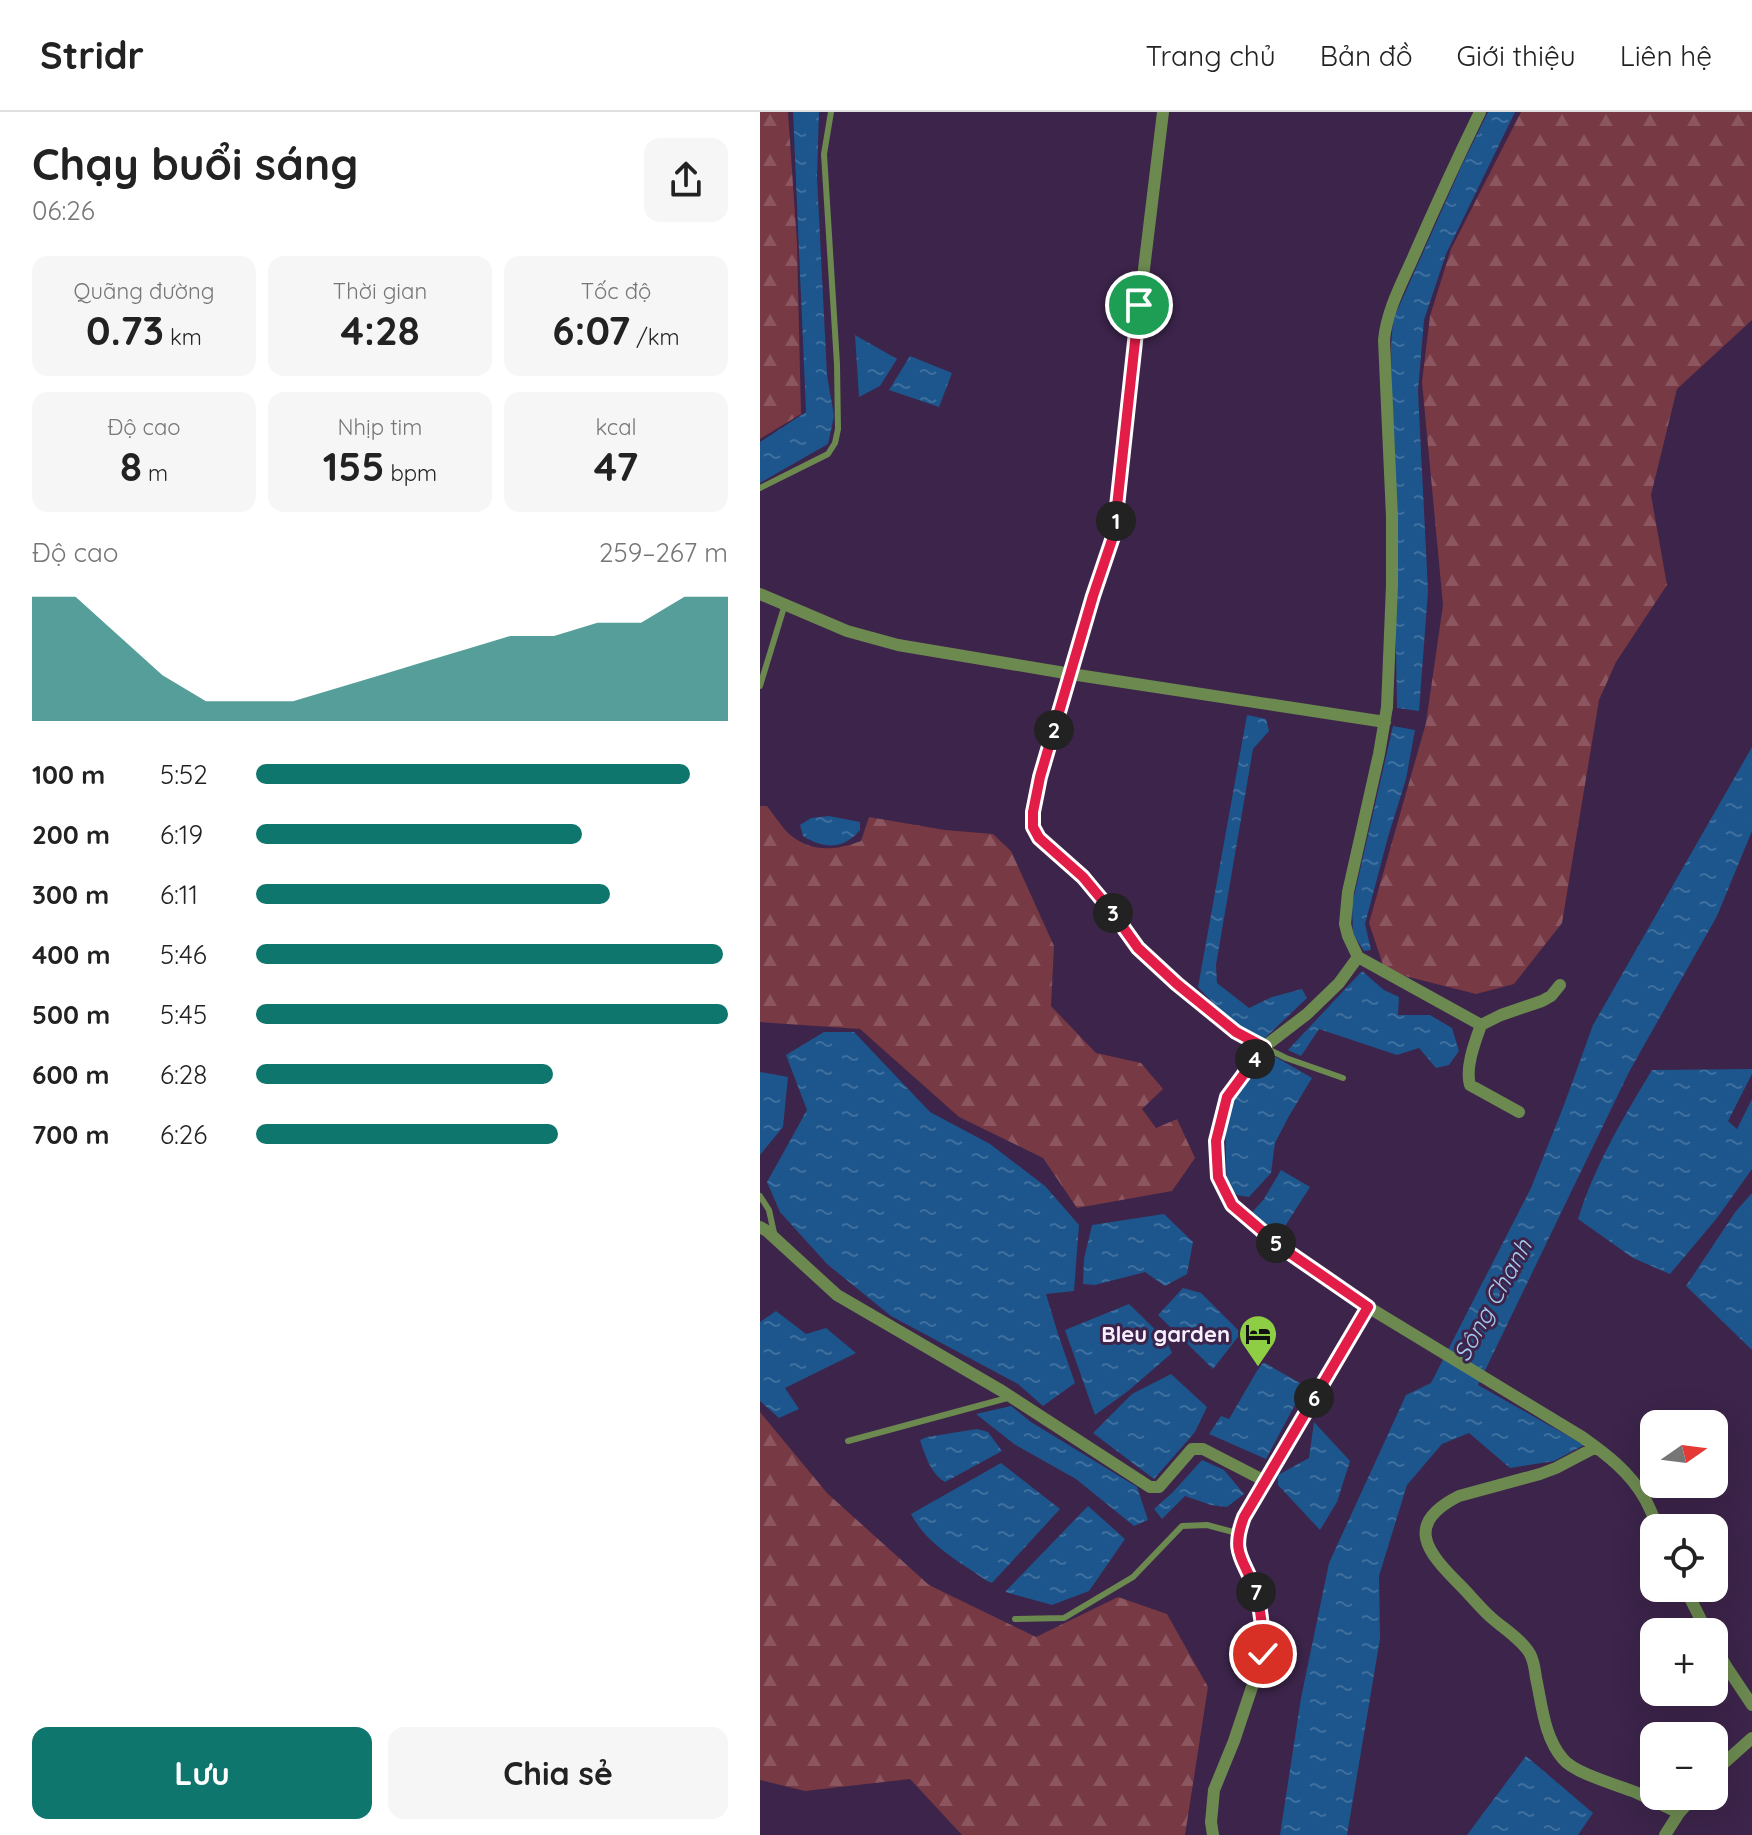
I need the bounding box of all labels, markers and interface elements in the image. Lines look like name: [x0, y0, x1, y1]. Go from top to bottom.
text: Stridr: [40, 31, 144, 79]
text: Trang chủ: [1145, 38, 1276, 73]
text: Bản đồ: [1320, 38, 1413, 73]
text: Giới thiệu: [1457, 38, 1576, 73]
text: Liên hệ: [1620, 38, 1712, 73]
text: Chạy buổi sáng: [32, 136, 358, 191]
button: share: [644, 138, 728, 222]
text: 06:26: [32, 194, 95, 227]
pin: [1105, 271, 1173, 339]
text: Quãng đường: [74, 277, 214, 305]
text: Thời gian: [333, 277, 427, 305]
text: Tốc độ: [581, 277, 651, 305]
icon: arrive: [1117, 283, 1161, 327]
text: 0.73: [86, 305, 164, 355]
text: 4:28: [340, 305, 420, 355]
text: 6:07: [552, 305, 630, 355]
text: km: [164, 323, 202, 351]
text: /km: [630, 323, 680, 351]
text: Độ cao: [107, 413, 181, 441]
text: Nhịp tim: [338, 413, 422, 441]
text: kcal: [595, 413, 637, 441]
text: 8: [120, 441, 142, 491]
text: 155: [323, 441, 384, 491]
text: 47: [594, 441, 638, 491]
text: m: [142, 459, 168, 487]
text: bpm: [384, 459, 437, 487]
pin: 1: [1096, 501, 1136, 541]
text: 1: [1112, 507, 1120, 535]
text: Độ cao: [32, 536, 118, 569]
text: 259–267 m: [599, 536, 728, 569]
pin: 2: [1034, 710, 1074, 750]
text: 2: [1048, 716, 1060, 744]
text: 100 m: [32, 758, 105, 791]
text: 5:52: [160, 758, 208, 791]
text: 200 m: [32, 818, 110, 851]
text: 6:19: [160, 818, 203, 851]
text: 300 m: [32, 878, 109, 911]
text: 6:11: [160, 878, 198, 911]
pin: 3: [1093, 893, 1133, 933]
text: 3: [1107, 899, 1119, 927]
text: 400 m: [32, 938, 110, 971]
text: 5:46: [160, 938, 207, 971]
text: 500 m: [32, 998, 110, 1031]
text: 5:45: [160, 998, 207, 1031]
pin: 4: [1235, 1039, 1275, 1079]
text: 4: [1249, 1045, 1261, 1073]
text: 600 m: [32, 1058, 110, 1091]
text: 6:28: [160, 1058, 207, 1091]
text: 700 m: [32, 1118, 109, 1151]
text: 6:26: [160, 1118, 207, 1151]
pin: 5: [1256, 1223, 1296, 1263]
text: 5: [1270, 1229, 1282, 1257]
water label: Sông Chanh: [1446, 1233, 1538, 1366]
hotel icon: Bleu garden: [1237, 1313, 1279, 1368]
place label: Bleu garden: [1101, 1320, 1230, 1348]
pin: 6: [1294, 1378, 1334, 1418]
text: 6: [1308, 1384, 1320, 1412]
north arrow: [1640, 1410, 1728, 1498]
map controls: [1640, 1410, 1728, 1810]
button: locate: [1640, 1514, 1728, 1602]
pin: 7: [1236, 1572, 1276, 1612]
text: 7: [1250, 1578, 1262, 1606]
button: +: [1640, 1618, 1728, 1706]
pin: [1229, 1620, 1297, 1688]
icon: check: [1241, 1632, 1285, 1676]
button: −: [1640, 1722, 1728, 1810]
button: Lưu: [32, 1727, 372, 1819]
button: Chia sẻ: [388, 1727, 728, 1819]

